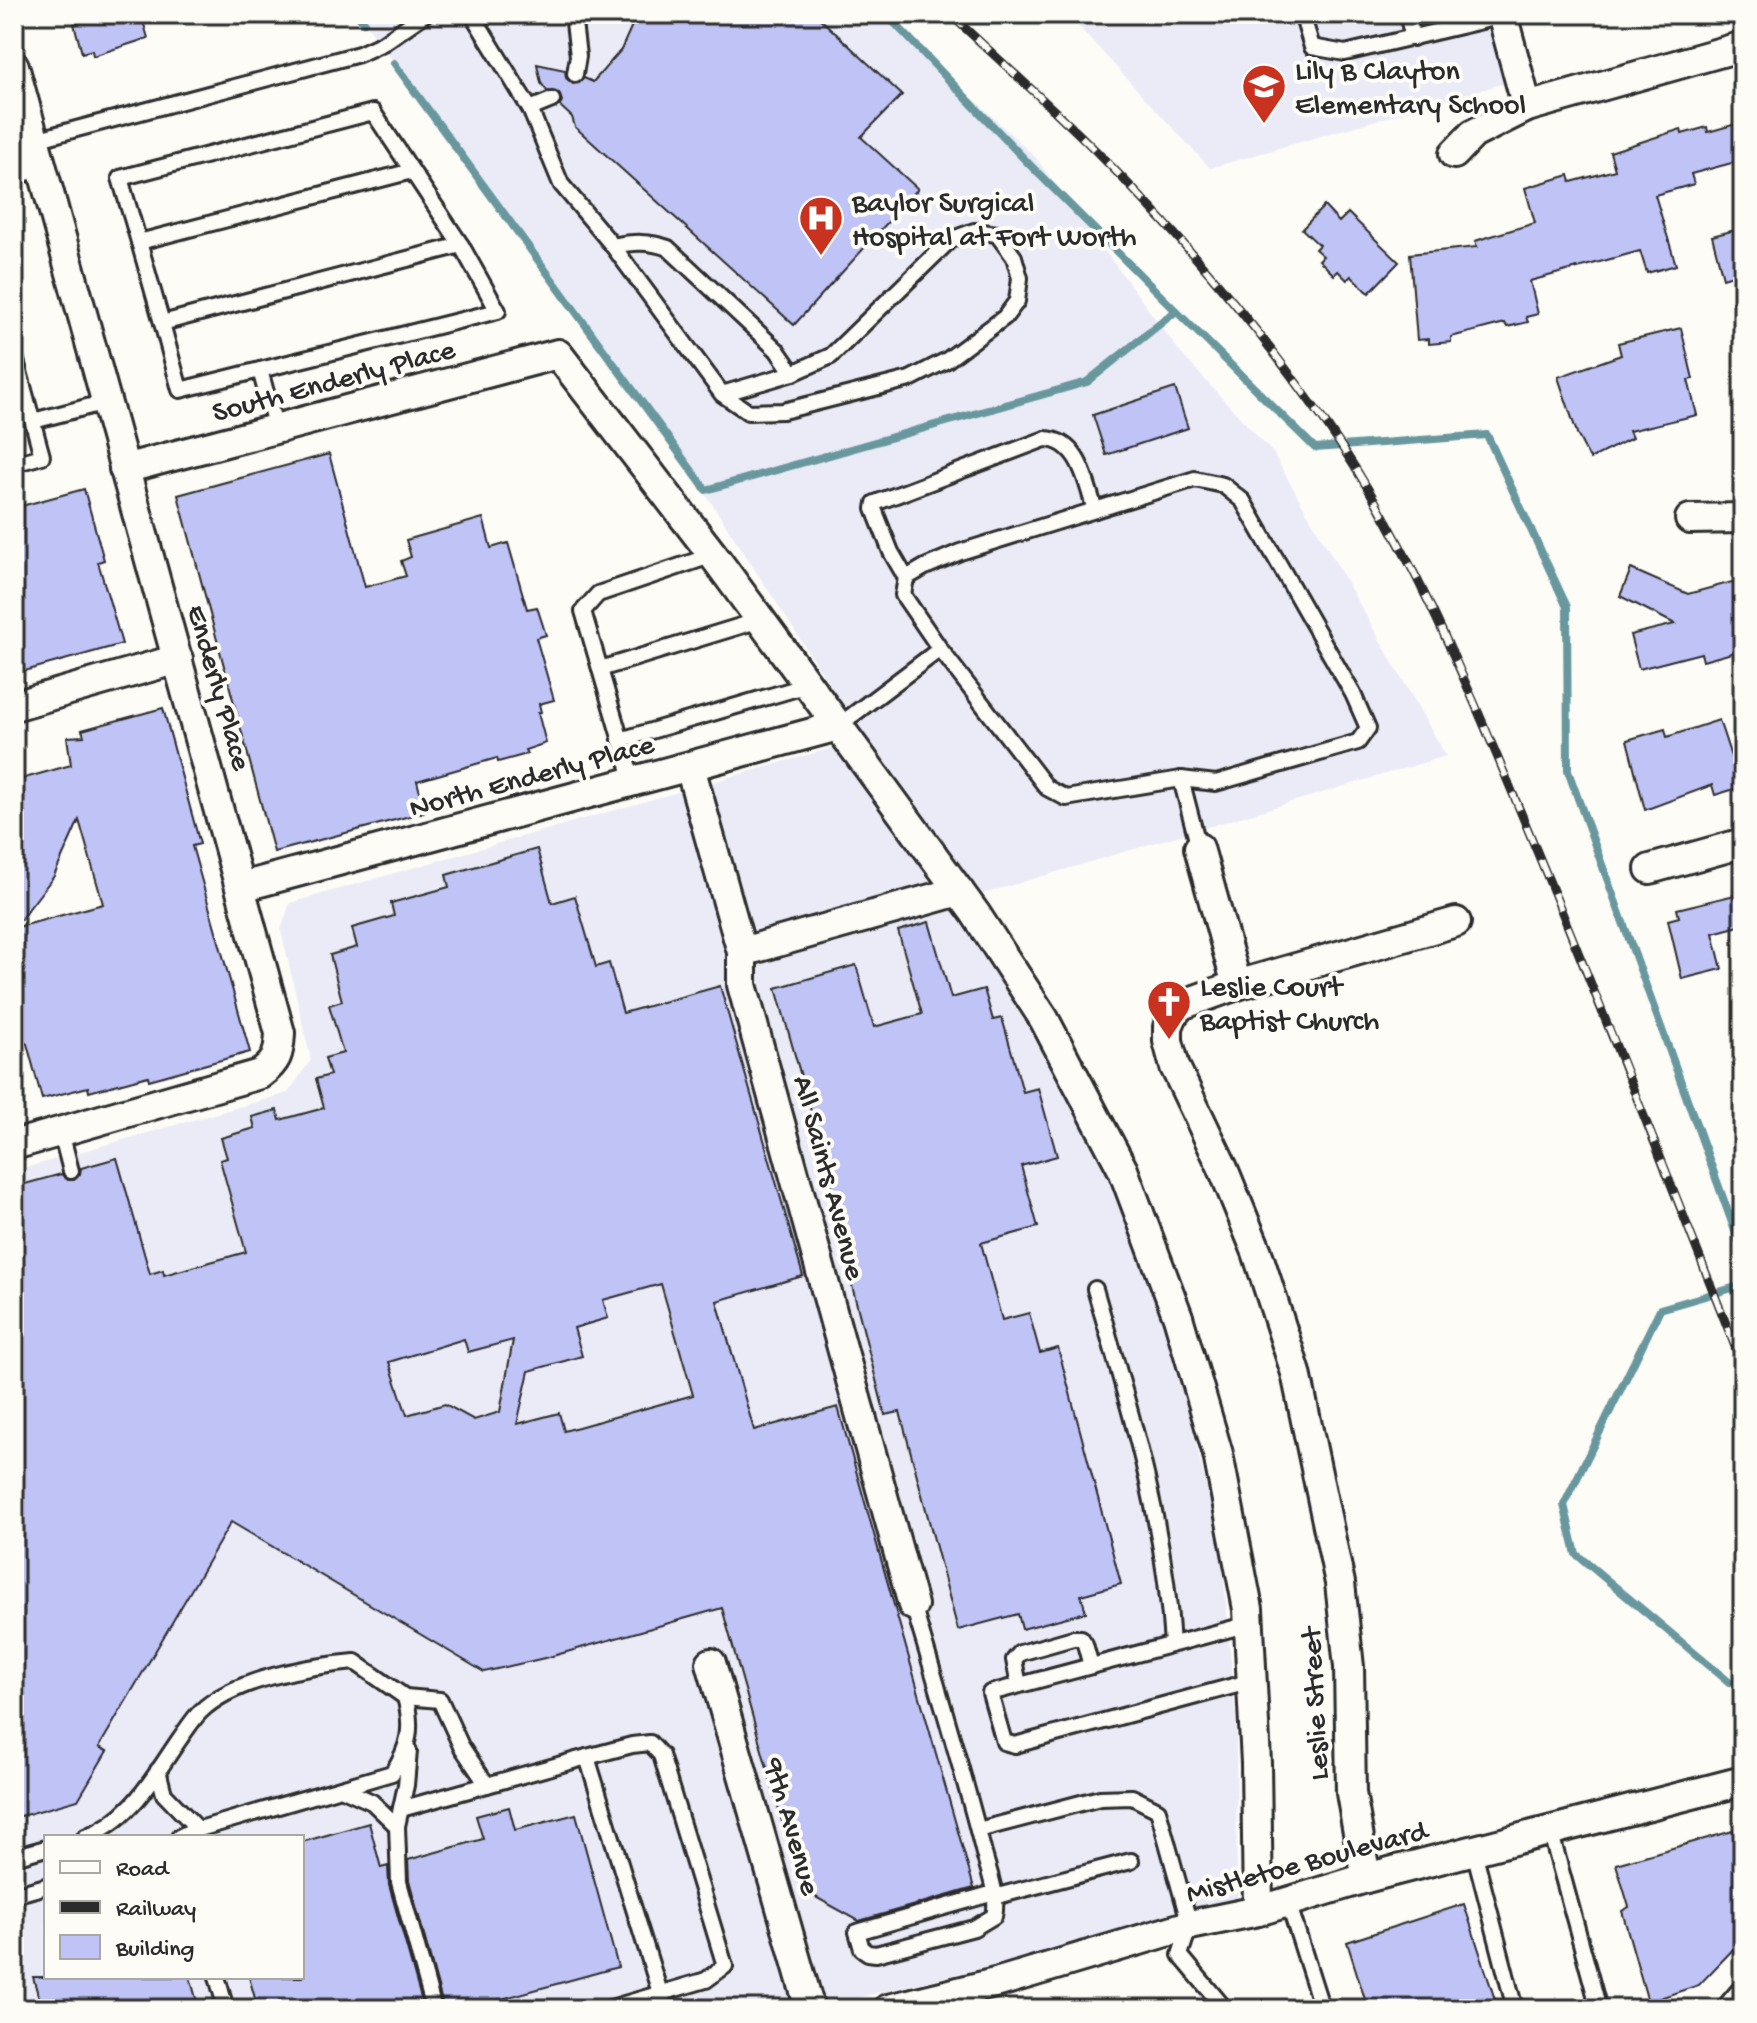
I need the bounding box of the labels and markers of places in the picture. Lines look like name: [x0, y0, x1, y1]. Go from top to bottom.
place label: Lily B Clayton Elementary School: [1295, 56, 1526, 125]
school or university icon: Lily B Clayton Elementary School: [1240, 62, 1288, 125]
place label: Baylor Surgical Hospital at Fort Worth: [851, 188, 1137, 257]
hospital icon: Baylor Surgical Hospital at Fort Worth: [797, 194, 845, 257]
place label: Leslie Court Baptist Church: [1199, 972, 1379, 1041]
church icon: Leslie Court Baptist Church: [1145, 978, 1193, 1041]

